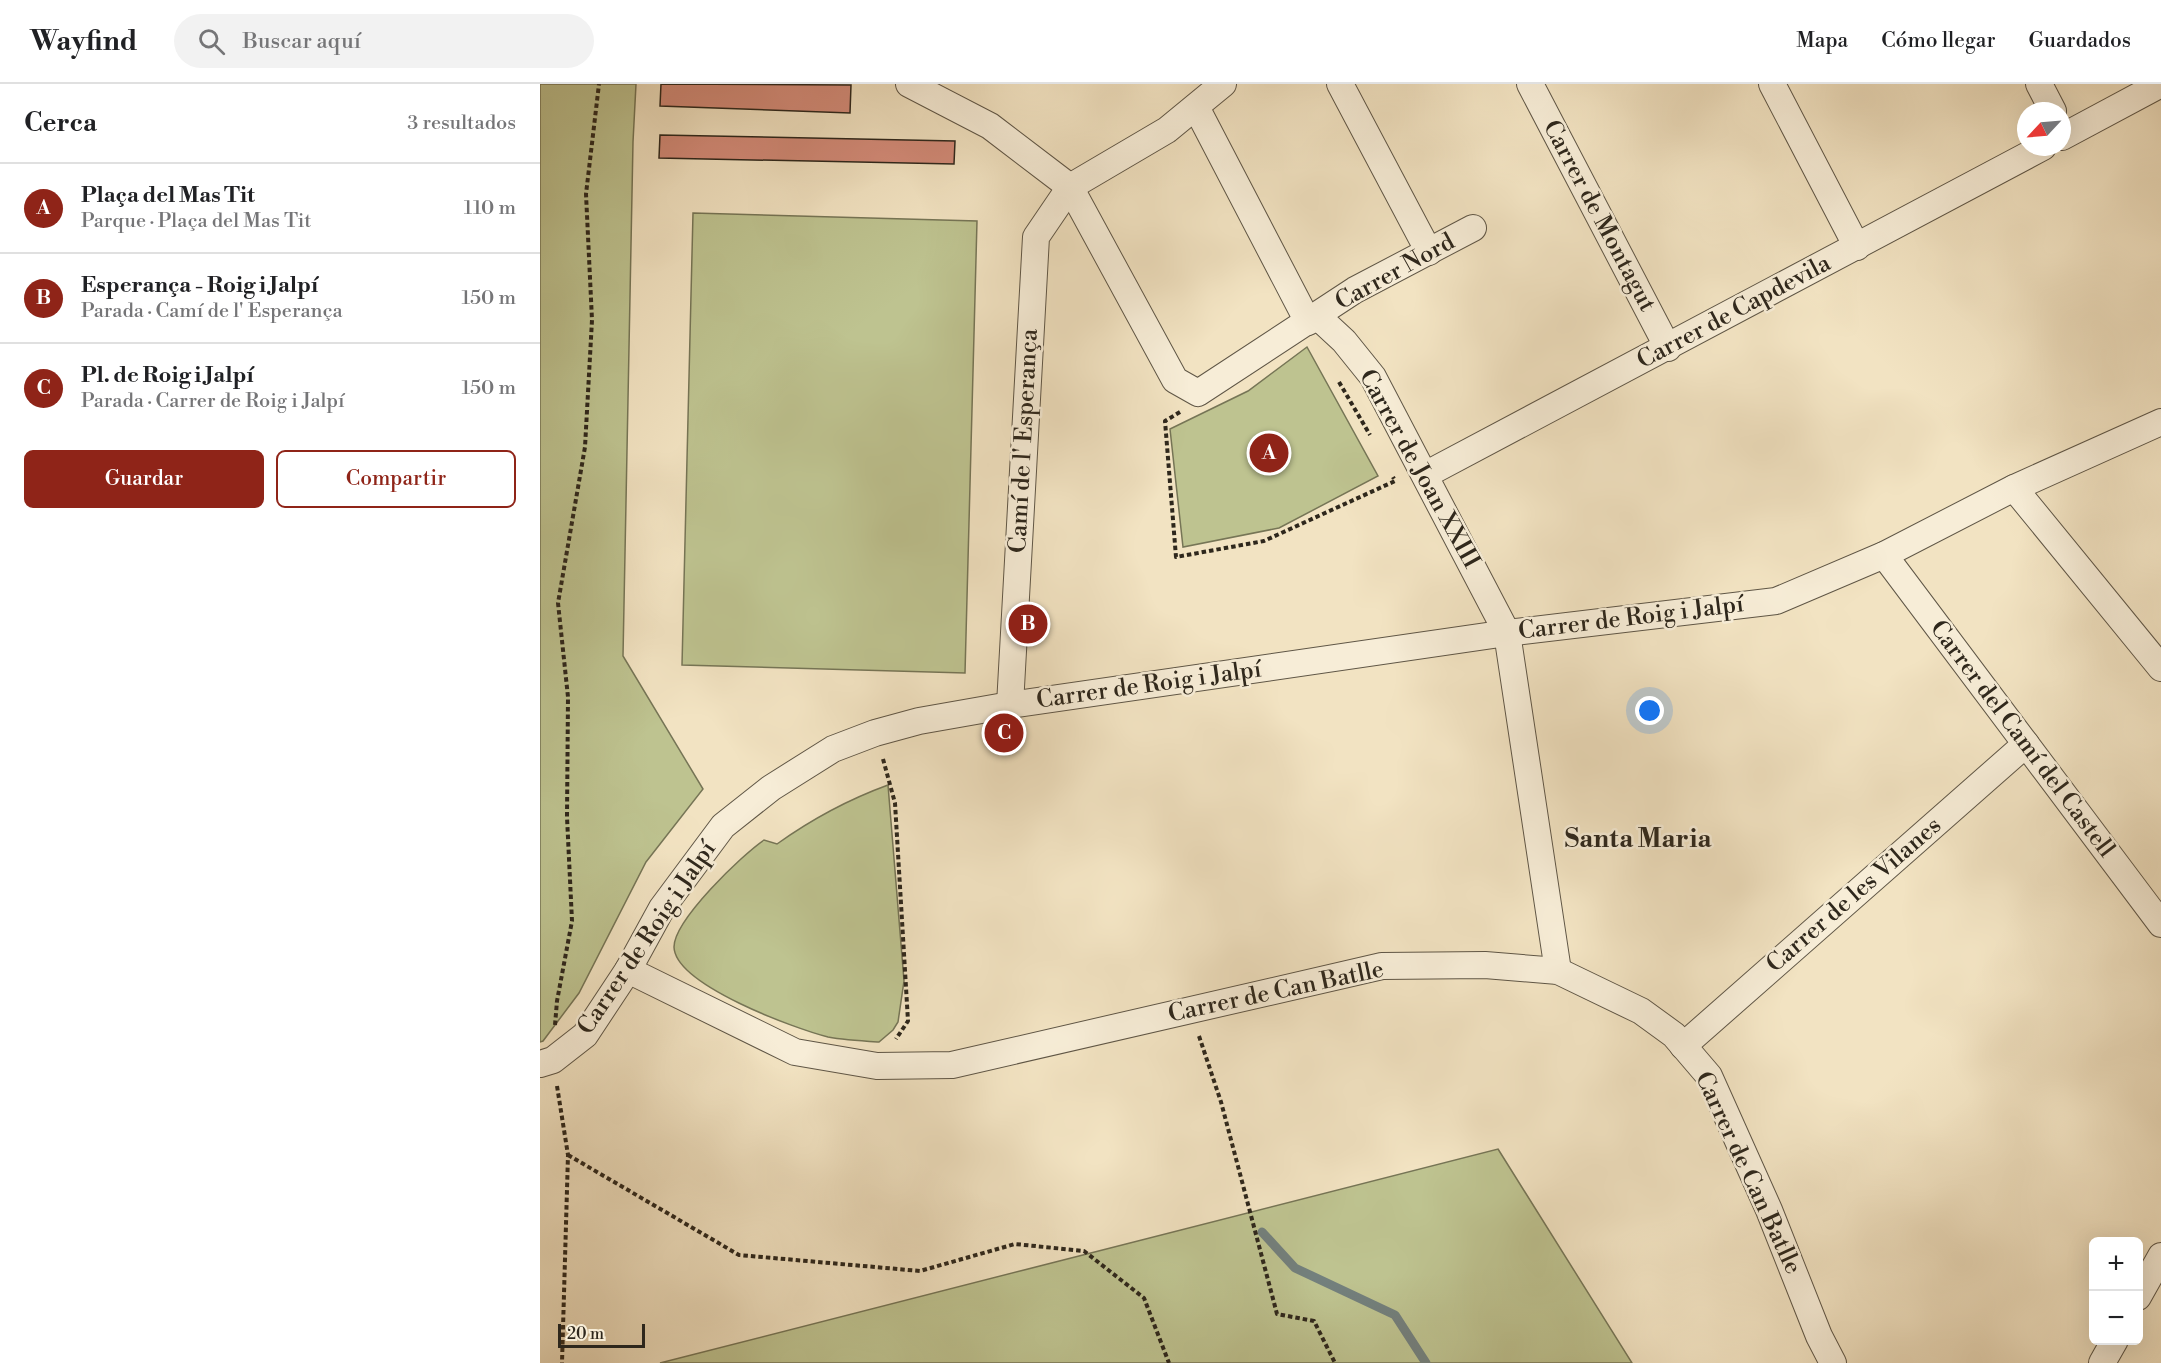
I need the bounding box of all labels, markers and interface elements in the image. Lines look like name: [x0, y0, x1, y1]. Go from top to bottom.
search box: [174, 14, 594, 68]
text: Wayfind: [30, 24, 138, 59]
icon: search: [195, 25, 228, 58]
text: Buscar aquí: [243, 28, 361, 55]
text: Mapa: [1796, 28, 1848, 54]
text: Cómo llegar: [1881, 28, 1996, 54]
text: Guardados: [2029, 28, 2131, 54]
north arrow: [2017, 102, 2071, 156]
text: Cerca: [24, 107, 97, 139]
text: 3 resultados: [407, 111, 516, 136]
street label: Carrer de Montagut: [1536, 115, 1662, 317]
text: Plaça del Mas Tit: [81, 182, 255, 209]
text: A: [36, 196, 51, 221]
text: 110 m: [464, 196, 516, 221]
text: Parque · Plaça del Mas Tit: [81, 209, 311, 234]
street label: Carrer Nord: [1330, 227, 1460, 317]
street label: Carrer de Capdevila: [1632, 248, 1837, 376]
text: Esperança - Roig i Jalpí: [81, 272, 318, 299]
text: B: [36, 286, 51, 311]
text: 150 m: [461, 286, 516, 311]
text: Parada · Camí de l' Esperança: [81, 299, 343, 324]
street label: Camí de l' Esperança: [1003, 327, 1045, 554]
text: Pl. de Roig i Jalpí: [81, 362, 254, 389]
street label: Carrer de Joan XXIII: [1352, 364, 1486, 574]
text: C: [36, 376, 51, 401]
text: 150 m: [461, 376, 516, 401]
text: Parada · Carrer de Roig i Jalpí: [81, 389, 345, 414]
pin: A: [1250, 430, 1288, 476]
button: Guardar: [24, 450, 264, 508]
button: Compartir: [276, 450, 516, 508]
street label: Carrer de Roig i Jalpí: [1516, 589, 1747, 647]
pin: B: [1008, 602, 1048, 646]
street label: Carrer del Camí del Castell: [1923, 614, 2121, 864]
street label: Carrer de Roig i Jalpí: [1034, 654, 1265, 716]
your location: [1635, 696, 1664, 725]
pin: C: [984, 710, 1024, 756]
street label: Carrer de les Vilanes: [1760, 811, 1948, 979]
district label: Santa Maria: [1564, 823, 1712, 855]
street label: Carrer de Roig i Jalpí: [571, 835, 724, 1041]
street label: Carrer de Can Batlle: [1165, 954, 1387, 1030]
street label: Carrer de Can Batlle: [1688, 1067, 1808, 1279]
map controls: [2089, 1237, 2143, 1345]
button: +: [2089, 1237, 2143, 1291]
button: −: [2089, 1291, 2143, 1345]
scale bar: [558, 1321, 645, 1348]
text: 20 m: [567, 1324, 604, 1344]

